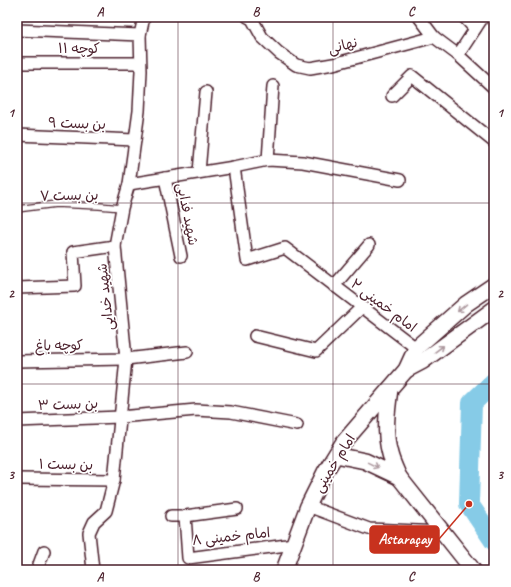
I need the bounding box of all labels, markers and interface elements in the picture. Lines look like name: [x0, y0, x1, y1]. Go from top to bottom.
text: A: [97, 4, 105, 20]
text: B: [253, 4, 261, 20]
text: C: [408, 4, 416, 20]
street label: نهانی: [326, 33, 360, 58]
street label: کوچه ۱۱: [58, 40, 100, 58]
text: 1: [8, 105, 16, 121]
text: 1: [497, 105, 505, 121]
street label: بن بست ۹: [48, 114, 106, 133]
street label: شهید فدایی: [173, 181, 202, 247]
street label: بن بست ۷: [39, 186, 99, 205]
street label: شهید خدایی: [94, 262, 117, 331]
street label: امام خمینی ۲: [346, 275, 420, 337]
text: 2: [8, 286, 15, 302]
text: 2: [497, 286, 504, 302]
one-way arrow: [457, 303, 467, 312]
street label: کوچه باغ: [35, 337, 83, 355]
one-way arrow: [433, 345, 444, 354]
street label: بن بست ۳: [37, 395, 99, 414]
street label: امام خمینی: [310, 431, 361, 497]
street label: بن بست ۱: [39, 456, 93, 473]
one-way arrow: [367, 462, 379, 469]
text: 3: [8, 467, 15, 483]
text: 3: [497, 467, 504, 483]
street label: امام خمینی ۸: [191, 524, 271, 551]
callout: Astaraçay: [370, 526, 439, 553]
text: Astaraçay: [379, 530, 433, 549]
text: A: [97, 569, 105, 585]
text: B: [253, 569, 261, 585]
text: C: [408, 569, 416, 585]

